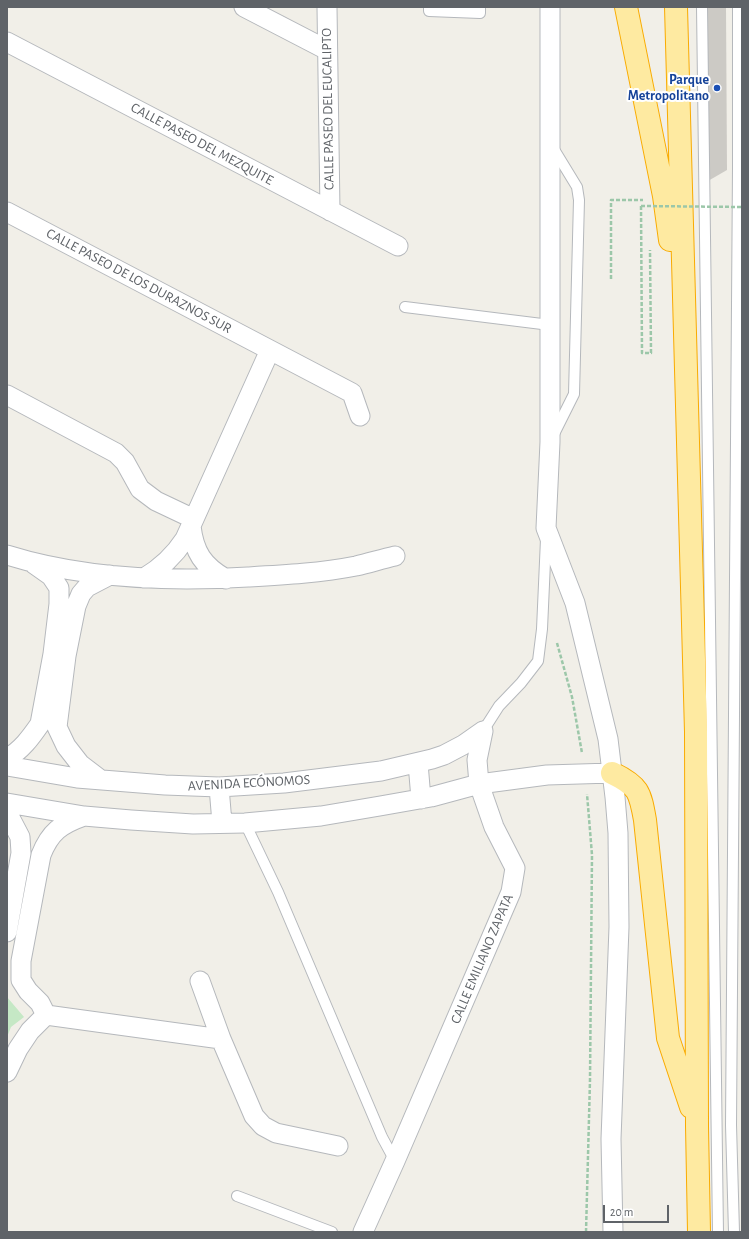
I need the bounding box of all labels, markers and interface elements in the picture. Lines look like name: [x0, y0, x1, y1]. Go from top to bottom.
street label: CALLE PASEO DEL EUCALIPTO: [318, 28, 338, 190]
place label: Parque Metropolitano: [628, 72, 709, 104]
marker: Parque Metropolitano: [712, 83, 722, 93]
street label: CALLE PASEO DEL MEZQUITE: [128, 99, 276, 189]
street label: CALLE PASEO DE LOS DURAZNOS SUR: [43, 225, 235, 337]
street label: AVENIDA ECÓNOMOS: [187, 771, 311, 795]
street label: CALLE EMILIANO ZAPATA: [447, 892, 517, 1026]
scale bar: [605, 1197, 671, 1223]
text: 20 m: [610, 1206, 633, 1218]

